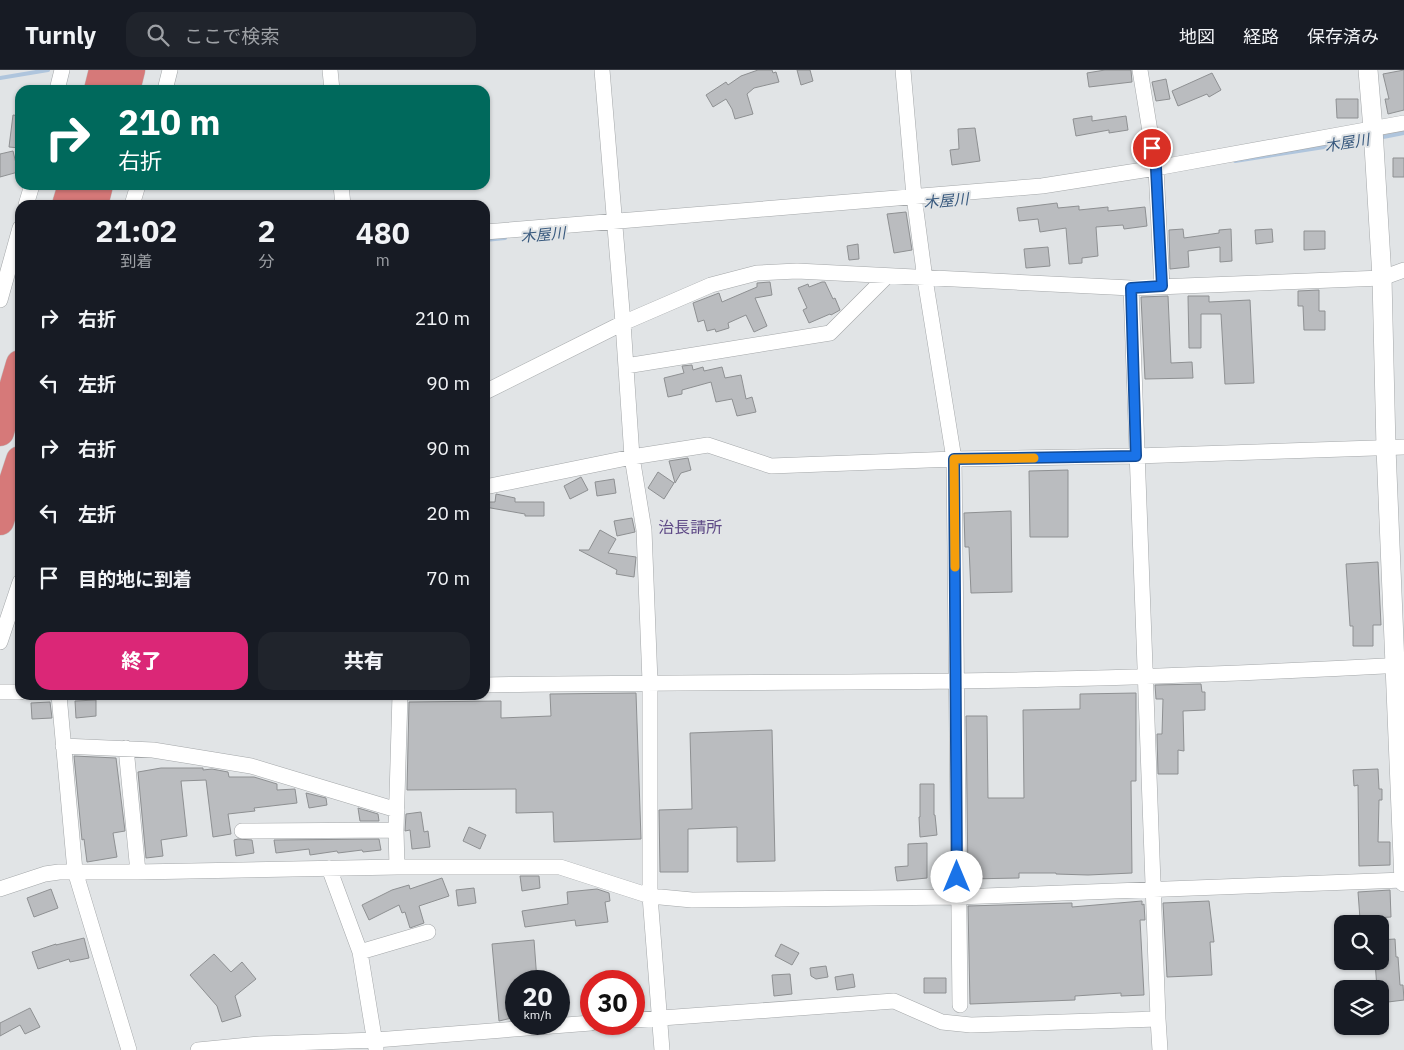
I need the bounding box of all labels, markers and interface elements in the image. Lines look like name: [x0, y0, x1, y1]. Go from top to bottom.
search box: [126, 12, 476, 57]
text: Turnly: [25, 19, 96, 51]
icon: search: [144, 21, 172, 49]
text: ここで検索: [184, 24, 279, 48]
text: 地図: [1179, 25, 1215, 48]
text: 経路: [1243, 25, 1279, 48]
text: 保存済み: [1307, 25, 1379, 48]
text: 210 m: [118, 99, 221, 145]
icon: right: [35, 105, 100, 170]
pin: [1131, 127, 1173, 169]
water label: 木屋川: [1323, 129, 1373, 155]
icon: arrive: [1138, 134, 1166, 162]
text: 右折: [118, 146, 162, 175]
water label: 木屋川: [923, 189, 971, 212]
text: 21:02: [95, 211, 177, 250]
text: 2: [257, 211, 275, 250]
text: 480: [356, 213, 410, 252]
water label: 木屋川: [520, 223, 568, 246]
text: m: [376, 250, 390, 270]
text: 到着: [120, 251, 152, 271]
text: 分: [258, 251, 274, 271]
icon: right: [35, 304, 63, 332]
text: 210 m: [415, 306, 470, 330]
text: 右折: [78, 307, 116, 331]
icon: left: [35, 369, 63, 397]
text: 90 m: [426, 371, 470, 395]
text: 左折: [78, 372, 116, 396]
icon: right: [35, 434, 63, 462]
text: 90 m: [426, 436, 470, 460]
text: 右折: [78, 437, 116, 461]
icon: left: [35, 499, 63, 527]
text: 20 m: [426, 501, 470, 525]
text: 左折: [78, 502, 116, 526]
district label: 治長請所: [658, 517, 722, 537]
icon: arrive: [35, 564, 63, 592]
text: 70 m: [426, 566, 470, 590]
text: 目的地に到着: [78, 567, 192, 591]
button: 終了: [35, 632, 248, 690]
button: 共有: [258, 632, 470, 690]
position arrow: [930, 850, 982, 902]
map controls: [1334, 915, 1389, 1035]
button: search: [1334, 915, 1389, 970]
speed limit sign: 30: [580, 970, 645, 1035]
text: 20: [522, 980, 553, 1013]
button: layers: [1334, 980, 1389, 1035]
text: km/h: [523, 1007, 552, 1022]

